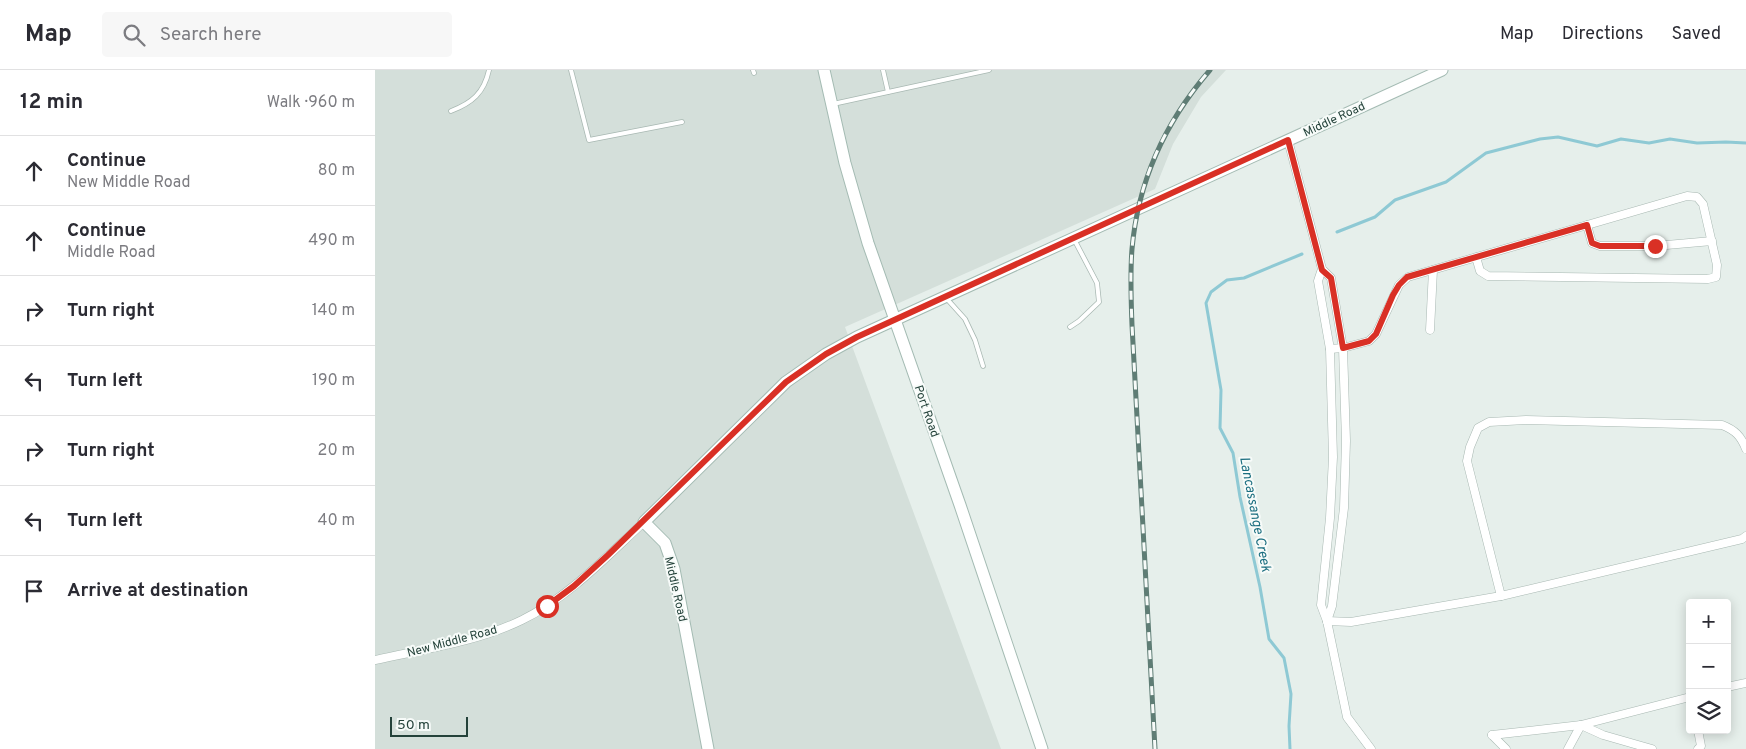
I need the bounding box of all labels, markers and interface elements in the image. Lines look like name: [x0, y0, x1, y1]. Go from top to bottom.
search box: [102, 12, 452, 57]
text: Map: [25, 20, 72, 50]
icon: search: [120, 21, 148, 49]
text: Search here: [160, 23, 261, 47]
text: Map: [1500, 23, 1534, 46]
text: Directions: [1562, 23, 1644, 46]
text: Saved: [1672, 23, 1721, 46]
text: 12 min: [20, 89, 83, 116]
text: Walk · 960 m: [267, 93, 355, 113]
street label: Middle Road: [1301, 99, 1368, 141]
text: Continue: [67, 149, 146, 173]
icon: ahead: [20, 157, 48, 185]
text: 80 m: [318, 161, 355, 181]
text: New Middle Road: [67, 173, 191, 193]
text: Continue: [67, 219, 146, 243]
icon: ahead: [20, 227, 48, 255]
text: 490 m: [308, 231, 355, 251]
route end: [1644, 235, 1667, 258]
text: Middle Road: [67, 243, 156, 263]
icon: right: [20, 297, 48, 325]
text: Turn right: [67, 299, 155, 323]
text: 140 m: [312, 301, 355, 321]
icon: left: [20, 367, 48, 395]
text: Turn left: [67, 369, 143, 393]
text: 190 m: [312, 371, 355, 391]
street label: Port Road: [910, 383, 942, 440]
icon: right: [20, 437, 48, 465]
text: Turn right: [67, 439, 155, 463]
text: 20 m: [318, 441, 355, 461]
water label: Lancassange Creek: [1235, 455, 1274, 574]
icon: left: [20, 507, 48, 535]
text: Turn left: [67, 509, 143, 533]
text: 40 m: [317, 511, 355, 531]
street label: Middle Road: [660, 555, 690, 623]
icon: arrive: [20, 577, 48, 605]
text: Arrive at destination: [67, 579, 248, 603]
route start: [536, 595, 559, 618]
map controls: [1686, 599, 1731, 734]
button: +: [1686, 599, 1731, 644]
street label: New Middle Road: [405, 622, 499, 662]
button: −: [1686, 644, 1731, 689]
button: layers: [1686, 689, 1731, 734]
scale bar: [390, 714, 467, 737]
text: 50 m: [397, 717, 430, 734]

